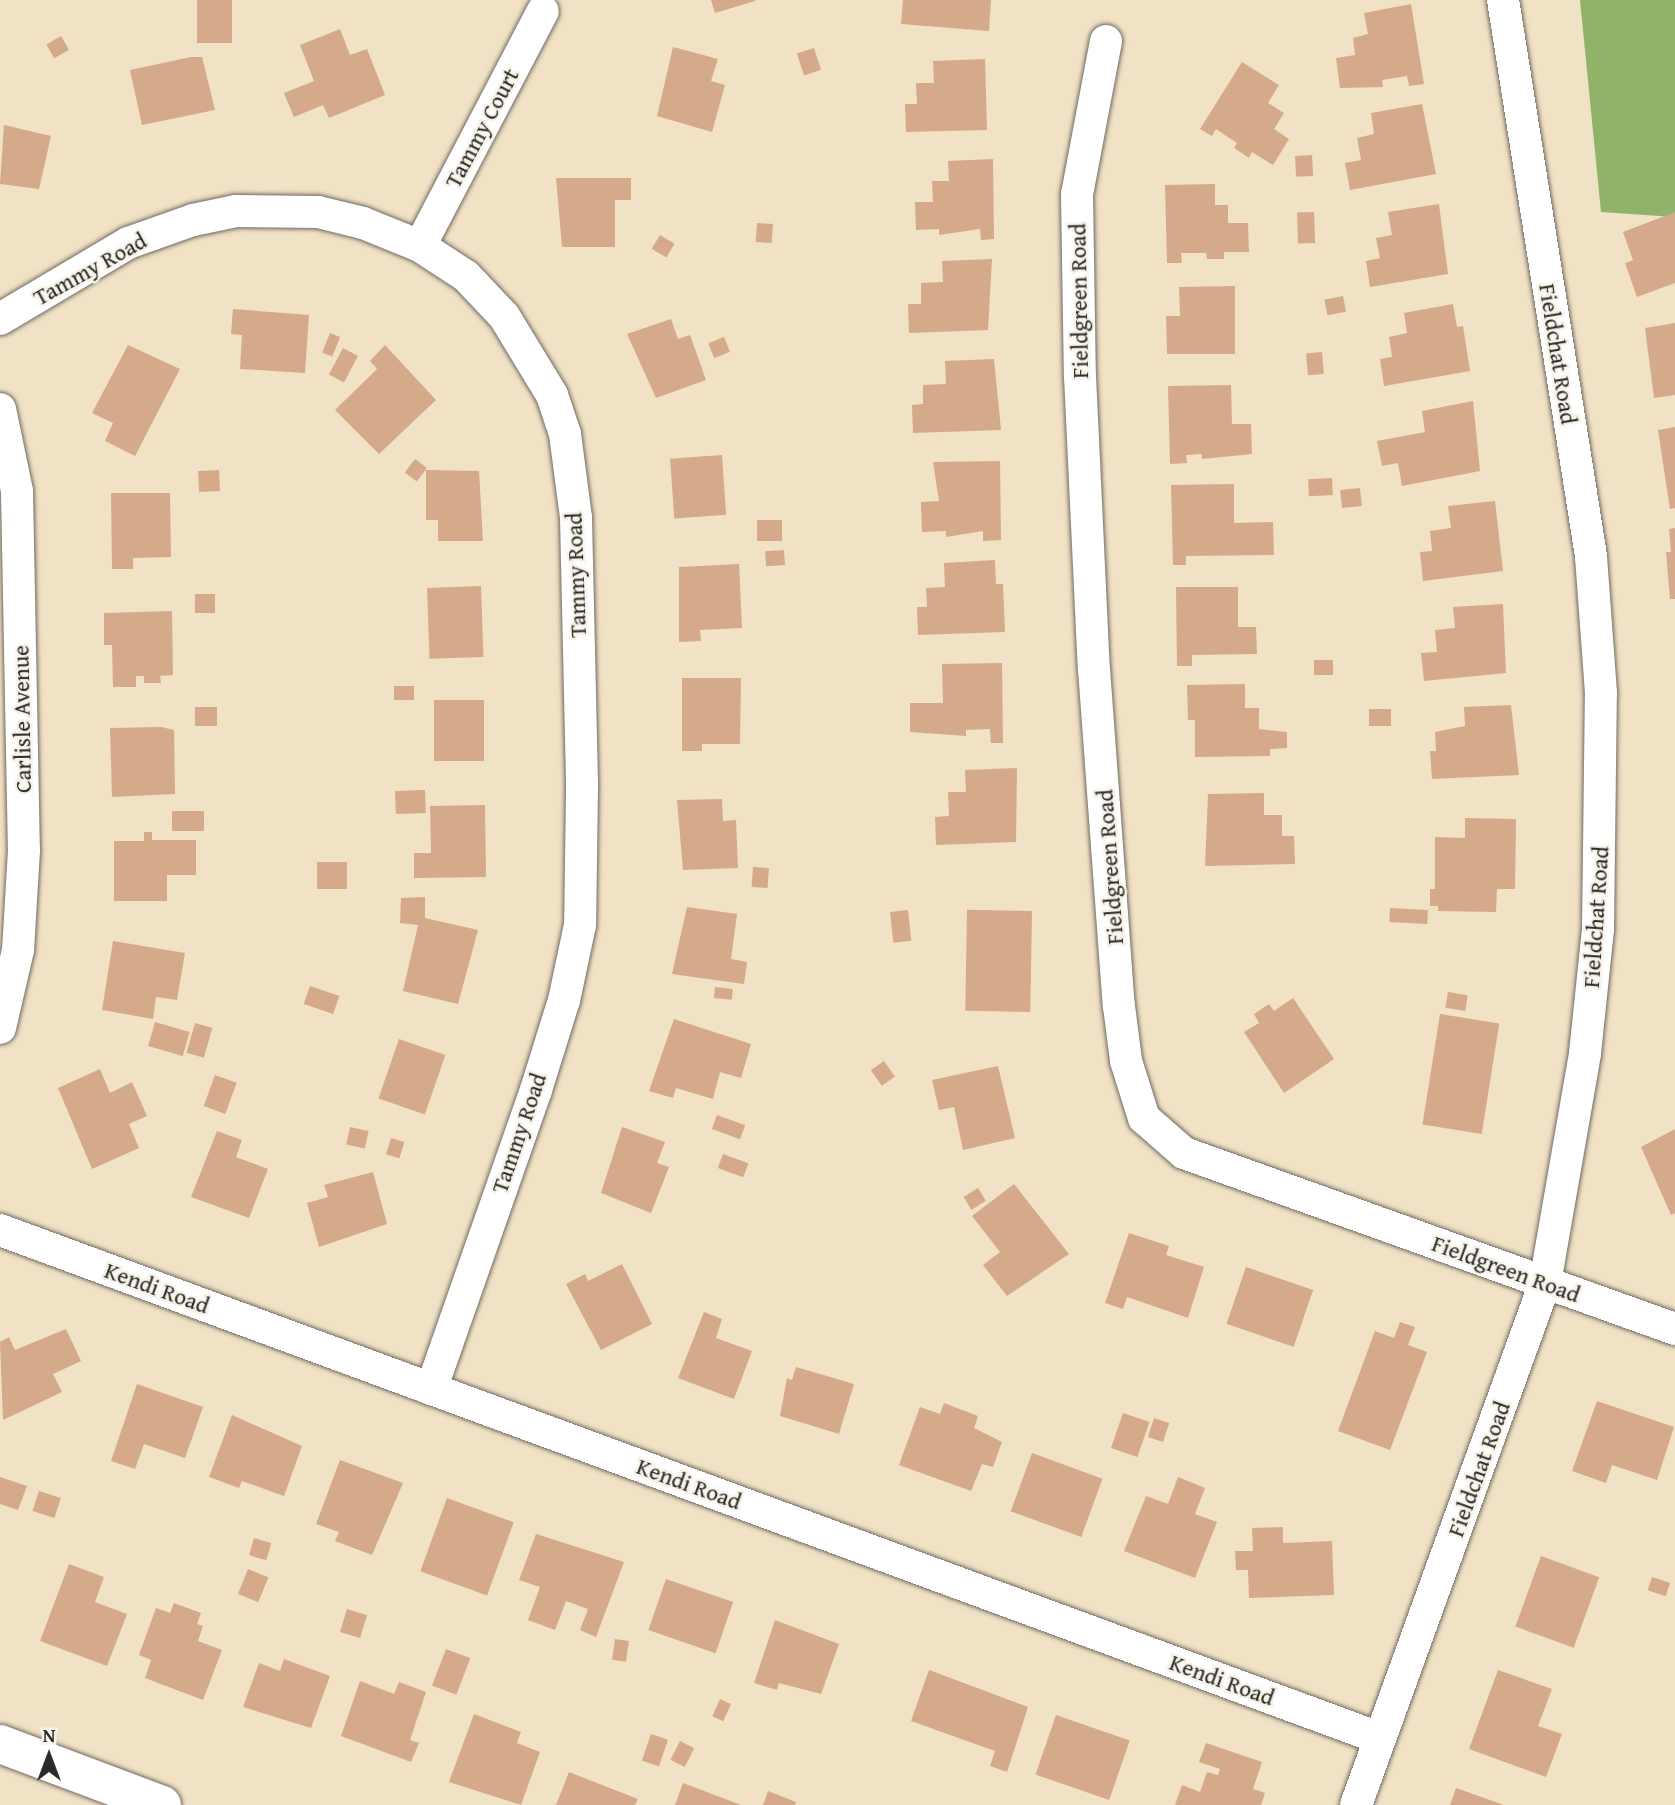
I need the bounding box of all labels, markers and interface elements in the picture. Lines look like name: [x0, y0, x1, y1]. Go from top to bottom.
street label: Tammy Court: [439, 64, 525, 192]
street label: Fieldgreen Road: [1064, 223, 1094, 379]
street label: Tammy Road: [29, 227, 151, 311]
street label: Fieldchat Road: [1533, 282, 1583, 426]
street label: Tammy Road: [560, 512, 592, 638]
street label: Carlisle Avenue: [7, 645, 37, 793]
street label: Fieldgreen Road: [1091, 788, 1129, 946]
street label: Fieldchat Road: [1577, 845, 1615, 989]
street label: Tammy Road: [486, 1069, 552, 1197]
street label: Fieldgreen Road: [1428, 1229, 1584, 1309]
street label: Kendi Road: [101, 1256, 213, 1320]
street label: Fieldchat Road: [1442, 1397, 1516, 1541]
street label: Kendi Road: [633, 1452, 745, 1516]
street label: Kendi Road: [1166, 1648, 1278, 1712]
north arrow: [14, 1721, 84, 1791]
text: N: [43, 1721, 55, 1749]

